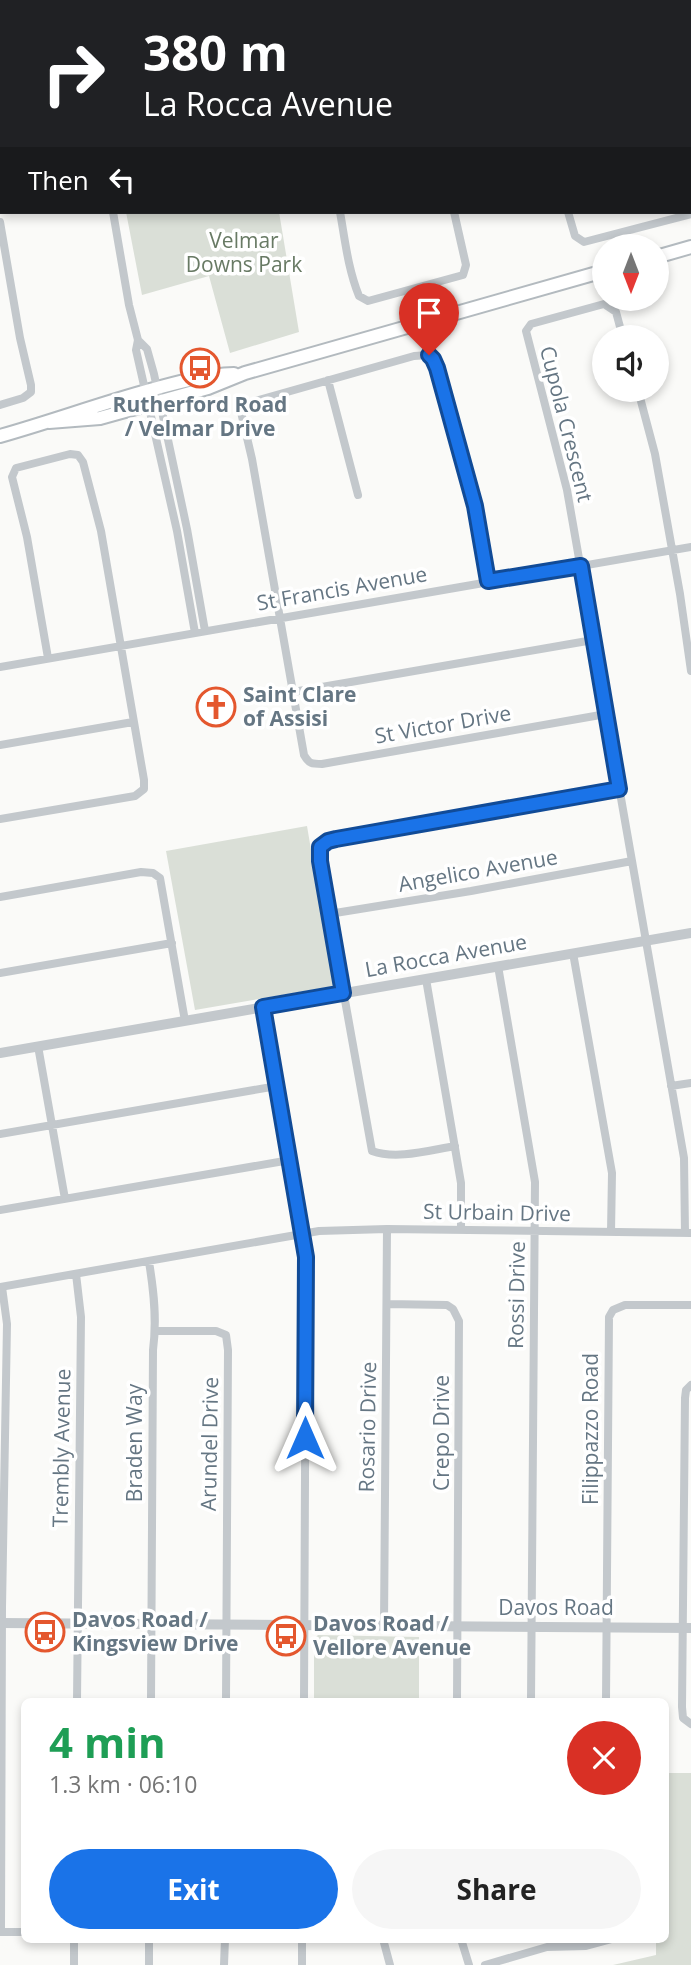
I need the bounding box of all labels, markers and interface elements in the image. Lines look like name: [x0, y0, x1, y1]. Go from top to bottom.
text: 380 m: [143, 19, 288, 85]
icon: right: [28, 28, 119, 119]
text: La Rocca Avenue: [143, 82, 393, 125]
icon: left: [103, 161, 141, 199]
text: Then: [28, 162, 89, 198]
park label: Velmar Downs Park: [186, 226, 302, 278]
north arrow: [592, 234, 668, 312]
map controls: [592, 234, 669, 402]
pin: [399, 283, 459, 355]
icon: arrive: [410, 294, 448, 332]
button: sound: [592, 325, 669, 402]
street label: Cupola Crescent: [534, 343, 600, 505]
bus stop icon: Rutherford Road / Velmar Drive: [179, 347, 221, 389]
place label: Rutherford Road / Velmar Drive: [113, 390, 287, 442]
street label: St Francis Avenue: [255, 559, 429, 617]
place label: Saint Clare of Assisi: [243, 680, 356, 732]
church icon: Saint Clare of Assisi: [195, 686, 237, 728]
street label: St Victor Drive: [372, 698, 513, 750]
street label: Angelico Avenue: [396, 842, 560, 898]
street label: La Rocca Avenue: [363, 927, 529, 983]
street label: St Urbain Drive: [423, 1197, 571, 1227]
street label: Rossi Drive: [501, 1241, 531, 1349]
street label: Filippazzo Road: [576, 1353, 604, 1505]
street label: Rosario Drive: [352, 1361, 382, 1493]
street label: Trembly Avenue: [46, 1368, 76, 1528]
street label: Crepo Drive: [427, 1375, 455, 1491]
street label: Arundel Drive: [194, 1377, 224, 1511]
street label: Braden Way: [120, 1383, 148, 1502]
position arrow: [268, 1401, 342, 1475]
street label: Davos Road: [498, 1593, 614, 1621]
place label: Davos Road / Kingsview Drive: [72, 1605, 239, 1657]
place label: Davos Road / Vellore Avenue: [313, 1609, 471, 1661]
bus stop icon: Davos Road / Kingsview Drive: [24, 1611, 66, 1653]
bus stop icon: Davos Road / Vellore Avenue: [265, 1615, 307, 1657]
text: 4 min: [49, 1713, 166, 1770]
button: close: [567, 1721, 641, 1795]
text: 1.3 km · 06:10: [49, 1768, 197, 1800]
button: Exit: [49, 1849, 338, 1929]
button: Share: [352, 1849, 641, 1929]

